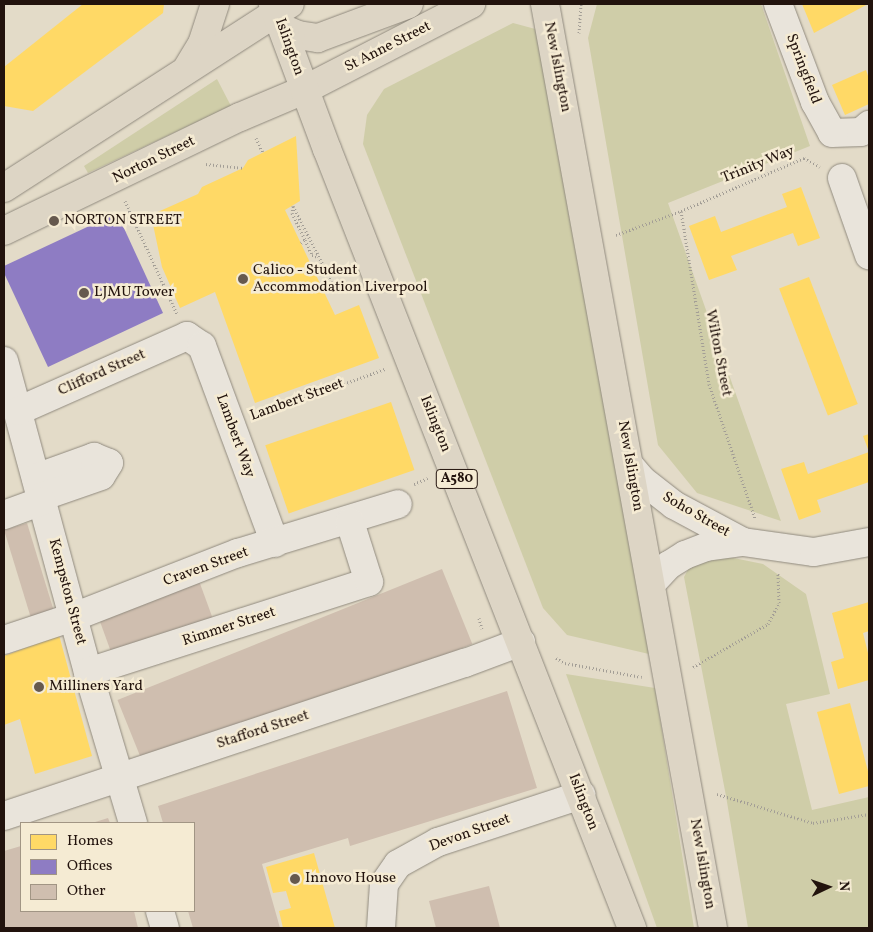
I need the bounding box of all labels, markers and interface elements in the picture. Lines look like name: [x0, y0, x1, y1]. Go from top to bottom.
street label: Islington: [270, 16, 308, 78]
street label: St Anne Street: [342, 18, 434, 76]
street label: New Islington: [539, 20, 575, 114]
street label: Springfield: [781, 31, 825, 107]
street label: Norton Street: [110, 132, 198, 188]
street label: Trinity Way: [718, 142, 798, 188]
place label: NORTON STREET: [64, 212, 182, 230]
marker: NORTON STREET: [48, 215, 60, 227]
place label: Calico - Student Accommodation Liverpool: [253, 261, 428, 296]
marker: Calico - Student Accommodation Liverpool: [237, 273, 249, 285]
place label: LJMU Tower: [94, 284, 175, 302]
marker: LJMU Tower: [78, 287, 90, 299]
street label: Wilton Street: [701, 308, 735, 398]
street label: Clifford Street: [55, 346, 149, 400]
street label: Lambert Street: [248, 375, 346, 425]
street label: Lambert Way: [211, 392, 259, 480]
street label: Islington: [416, 393, 454, 455]
street label: New Islington: [613, 419, 647, 513]
road number: A580: [436, 468, 478, 490]
street label: Soho Street: [659, 488, 733, 542]
street label: Kempston Street: [44, 537, 90, 647]
street label: Craven Street: [161, 543, 251, 591]
street label: Rimmer Street: [180, 603, 278, 651]
place label: Milliners Yard: [49, 678, 143, 696]
marker: Milliners Yard: [33, 681, 45, 693]
street label: Stafford Street: [215, 707, 311, 753]
street label: Islington: [564, 771, 602, 833]
street label: Devon Street: [427, 810, 513, 856]
street label: New Islington: [685, 817, 719, 911]
legend: [20, 822, 195, 912]
text: Homes: [67, 831, 113, 852]
text: Offices: [67, 856, 112, 877]
north arrow: [803, 862, 853, 912]
place label: Innovo House: [305, 870, 396, 888]
marker: Innovo House: [289, 873, 301, 885]
text: Other: [67, 881, 106, 902]
text: N: [834, 881, 853, 892]

